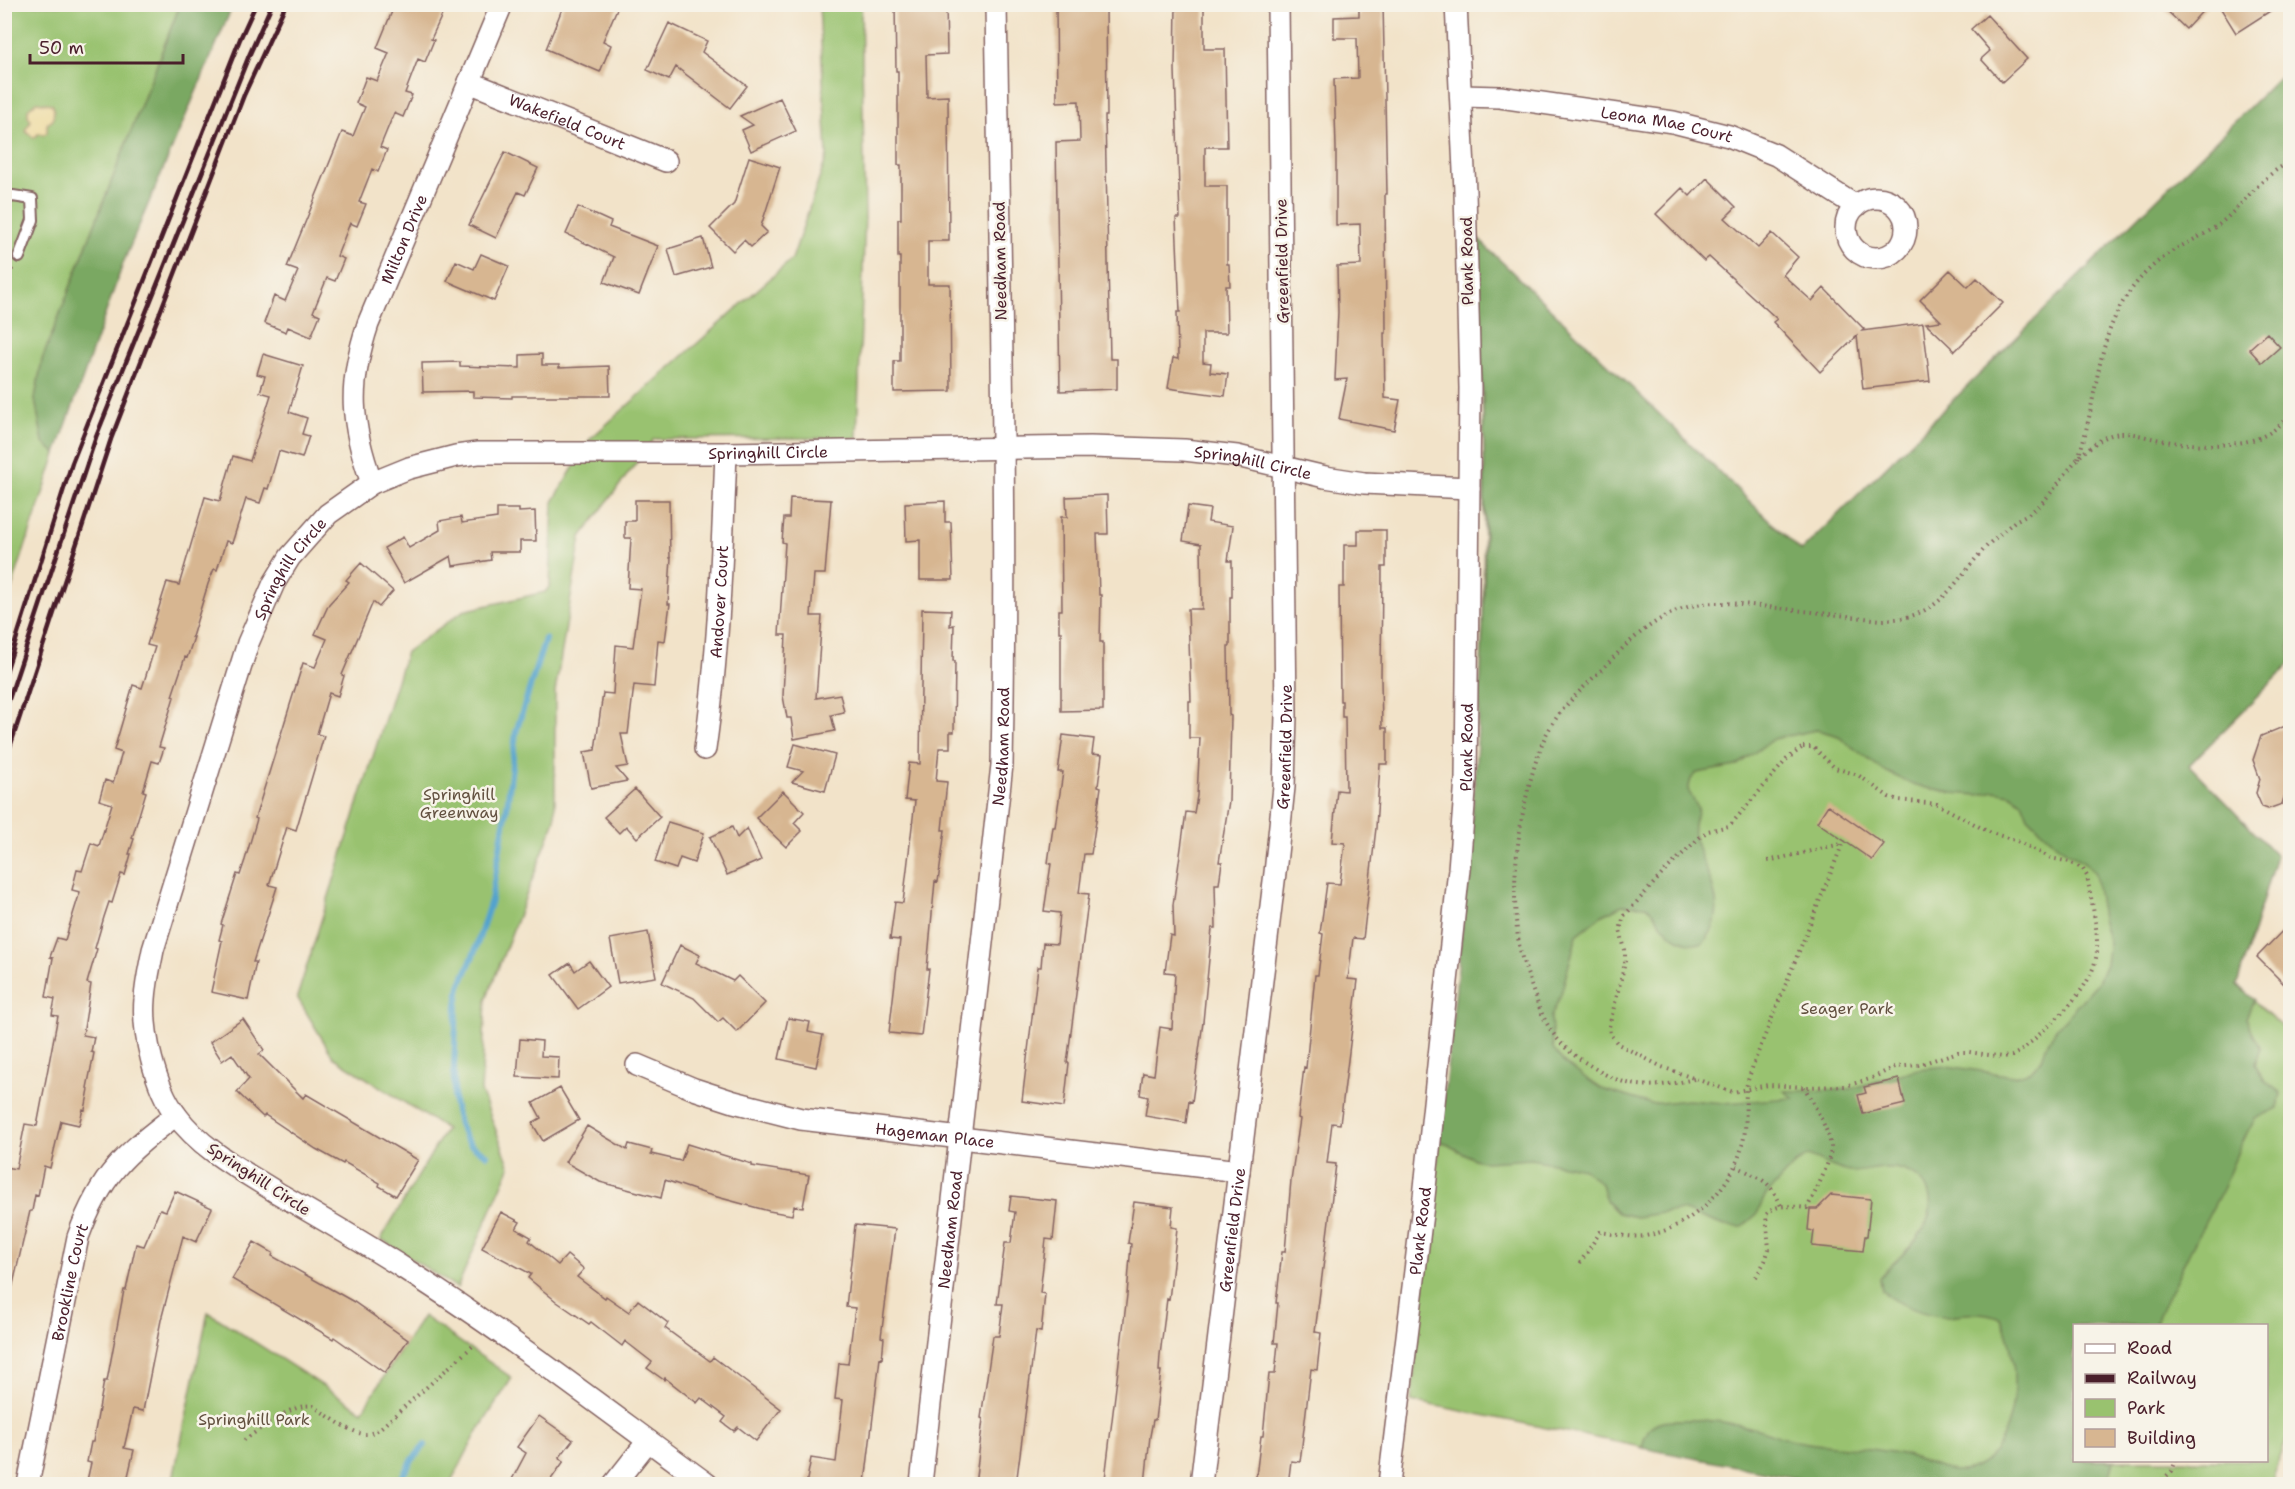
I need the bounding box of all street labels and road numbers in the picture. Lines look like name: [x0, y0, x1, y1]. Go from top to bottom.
street label: Wakefield Court: [506, 89, 629, 154]
street label: Leona Mae Court: [1599, 101, 1736, 147]
street label: Milton Drive: [376, 191, 432, 287]
street label: Greenfield Drive: [1270, 198, 1294, 324]
street label: Needham Road: [988, 201, 1012, 321]
street label: Plank Road: [1456, 217, 1478, 305]
street label: Springhill Circle: [708, 441, 828, 464]
street label: Springhill Circle: [1193, 441, 1314, 484]
street label: Springhill Circle: [249, 513, 331, 623]
street label: Andover Court: [705, 545, 733, 659]
street label: Greenfield Drive: [1271, 684, 1297, 811]
street label: Needham Road: [987, 687, 1014, 807]
street label: Plank Road: [1455, 703, 1477, 792]
street label: Hageman Place: [874, 1117, 996, 1152]
street label: Springhill Circle: [203, 1138, 315, 1220]
street label: Greenfield Drive: [1214, 1166, 1250, 1293]
street label: Needham Road: [933, 1169, 967, 1290]
street label: Plank Road: [1404, 1186, 1436, 1276]
street label: Brookline Court: [47, 1220, 93, 1343]

